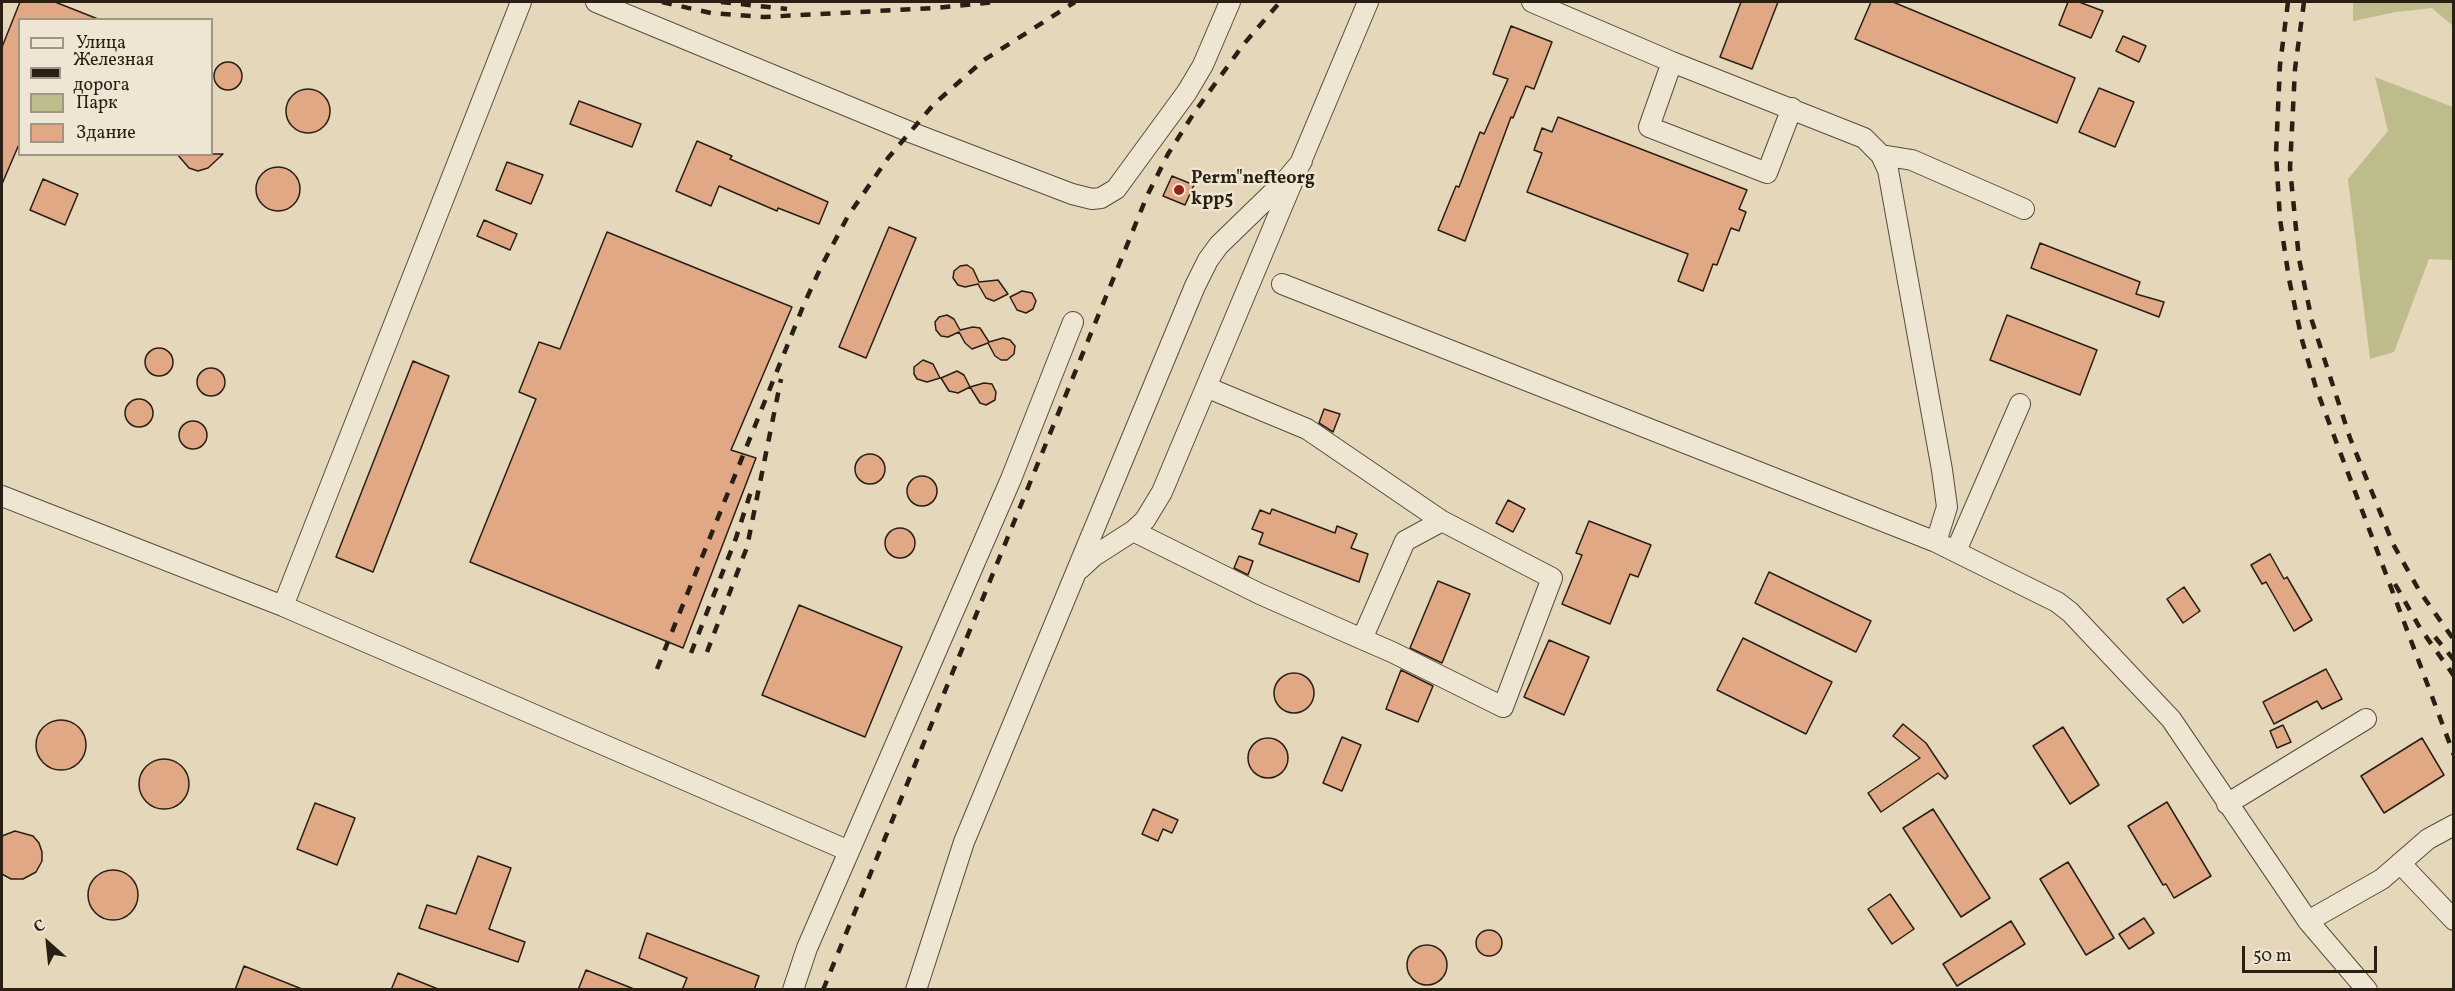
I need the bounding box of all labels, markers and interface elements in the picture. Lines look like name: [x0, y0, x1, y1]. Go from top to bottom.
legend: [18, 18, 213, 156]
text: Улица: [76, 31, 126, 56]
text: Железная дорога: [73, 48, 154, 98]
text: Парк: [76, 91, 118, 116]
text: Здание: [76, 121, 136, 146]
place label: Perm"nefteorg kpp5: [1191, 169, 1315, 212]
marker: Perm"nefteorg kpp5: [1172, 183, 1186, 197]
north arrow: [18, 913, 78, 973]
text: С: [30, 915, 49, 939]
scale bar: [2245, 934, 2380, 972]
text: 50 m: [2253, 944, 2292, 969]

